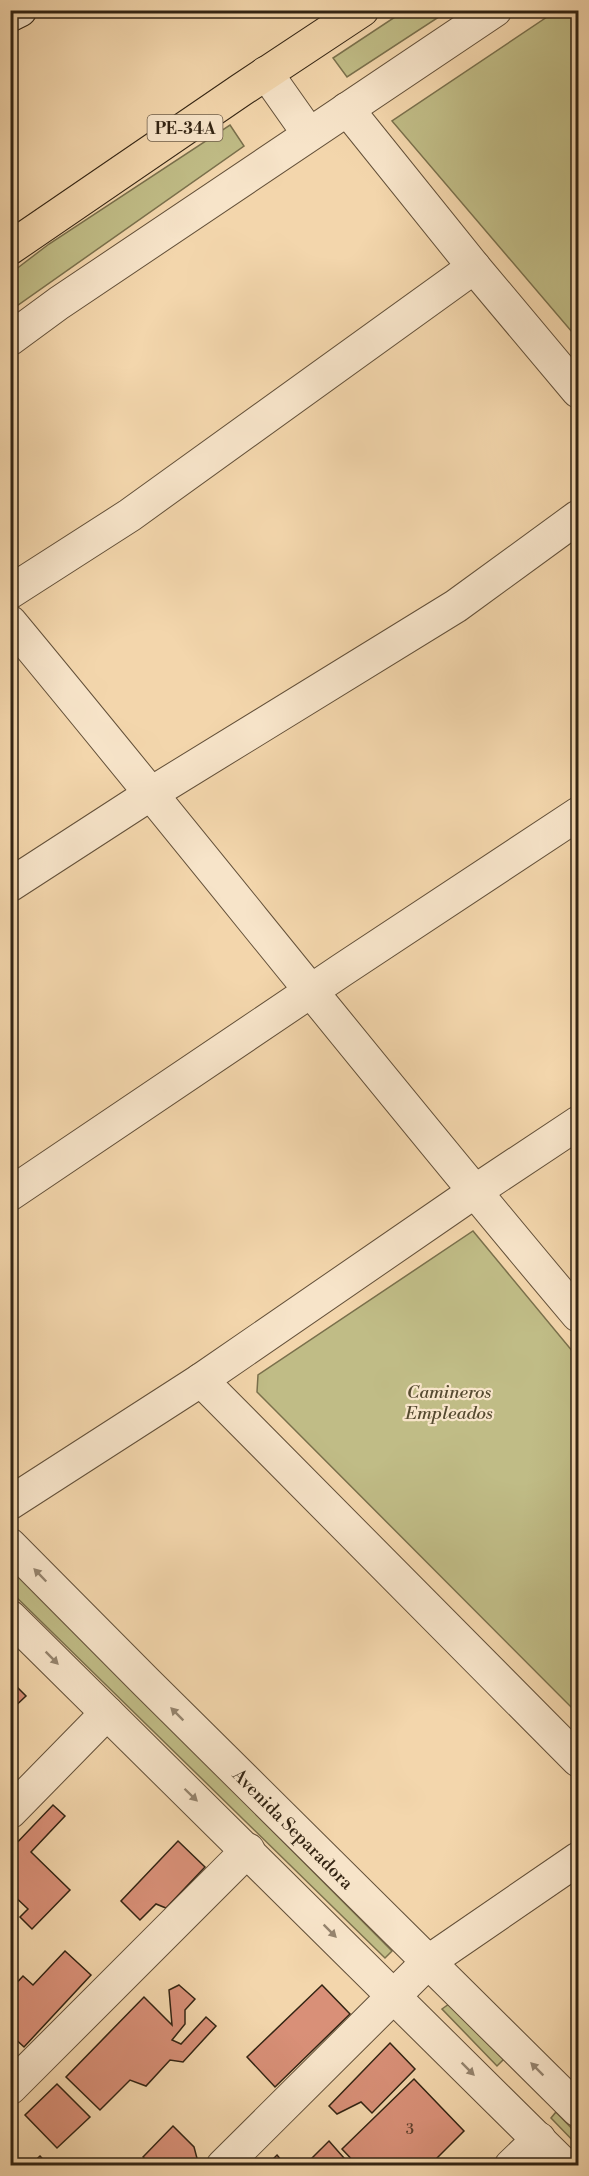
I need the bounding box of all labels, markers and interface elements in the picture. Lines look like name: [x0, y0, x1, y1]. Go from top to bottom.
road number: PE-34A: [148, 115, 222, 141]
park label: Camineros Empleados: [404, 1381, 493, 1425]
one-way arrow: [34, 1569, 48, 1583]
one-way arrow: [45, 1651, 59, 1665]
one-way arrow: [171, 1707, 185, 1721]
street label: Avenida Separadora: [227, 1763, 359, 1895]
one-way arrow: [184, 1787, 198, 1801]
one-way arrow: [322, 1924, 336, 1938]
one-way arrow: [461, 2061, 475, 2075]
one-way arrow: [529, 2062, 544, 2076]
house number: 3: [406, 2120, 414, 2139]

